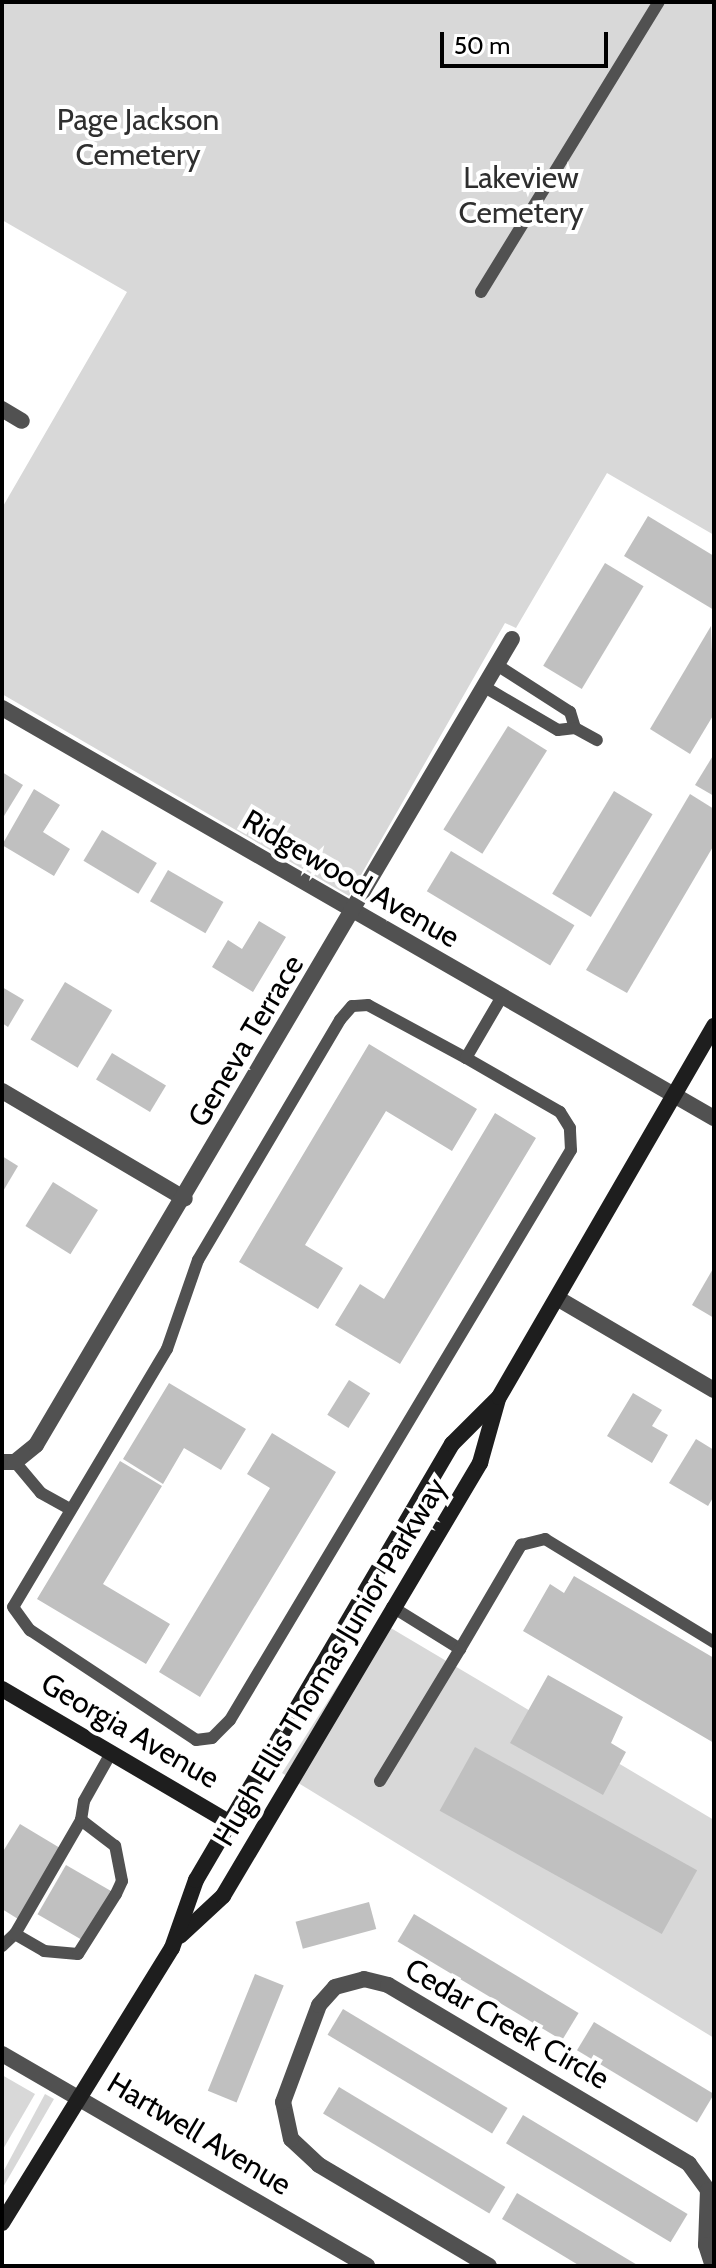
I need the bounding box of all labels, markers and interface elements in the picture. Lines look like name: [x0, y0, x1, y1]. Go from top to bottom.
scale bar: [444, 16, 612, 66]
text: 50 m: [454, 31, 510, 60]
park label: Page Jackson Cemetery: [57, 102, 219, 172]
park label: Lakeview Cemetery: [458, 160, 584, 230]
street label: Ridgewood Avenue: [236, 802, 466, 956]
street label: Geneva Terrace: [181, 949, 311, 1133]
street label: Hugh Ellis Thomas Junior Parkway: [206, 1472, 454, 1852]
street label: Georgia Avenue: [35, 1666, 225, 1796]
street label: Cedar Creek Circle: [399, 1951, 615, 2097]
street label: Hartwell Avenue: [101, 2065, 297, 2203]

